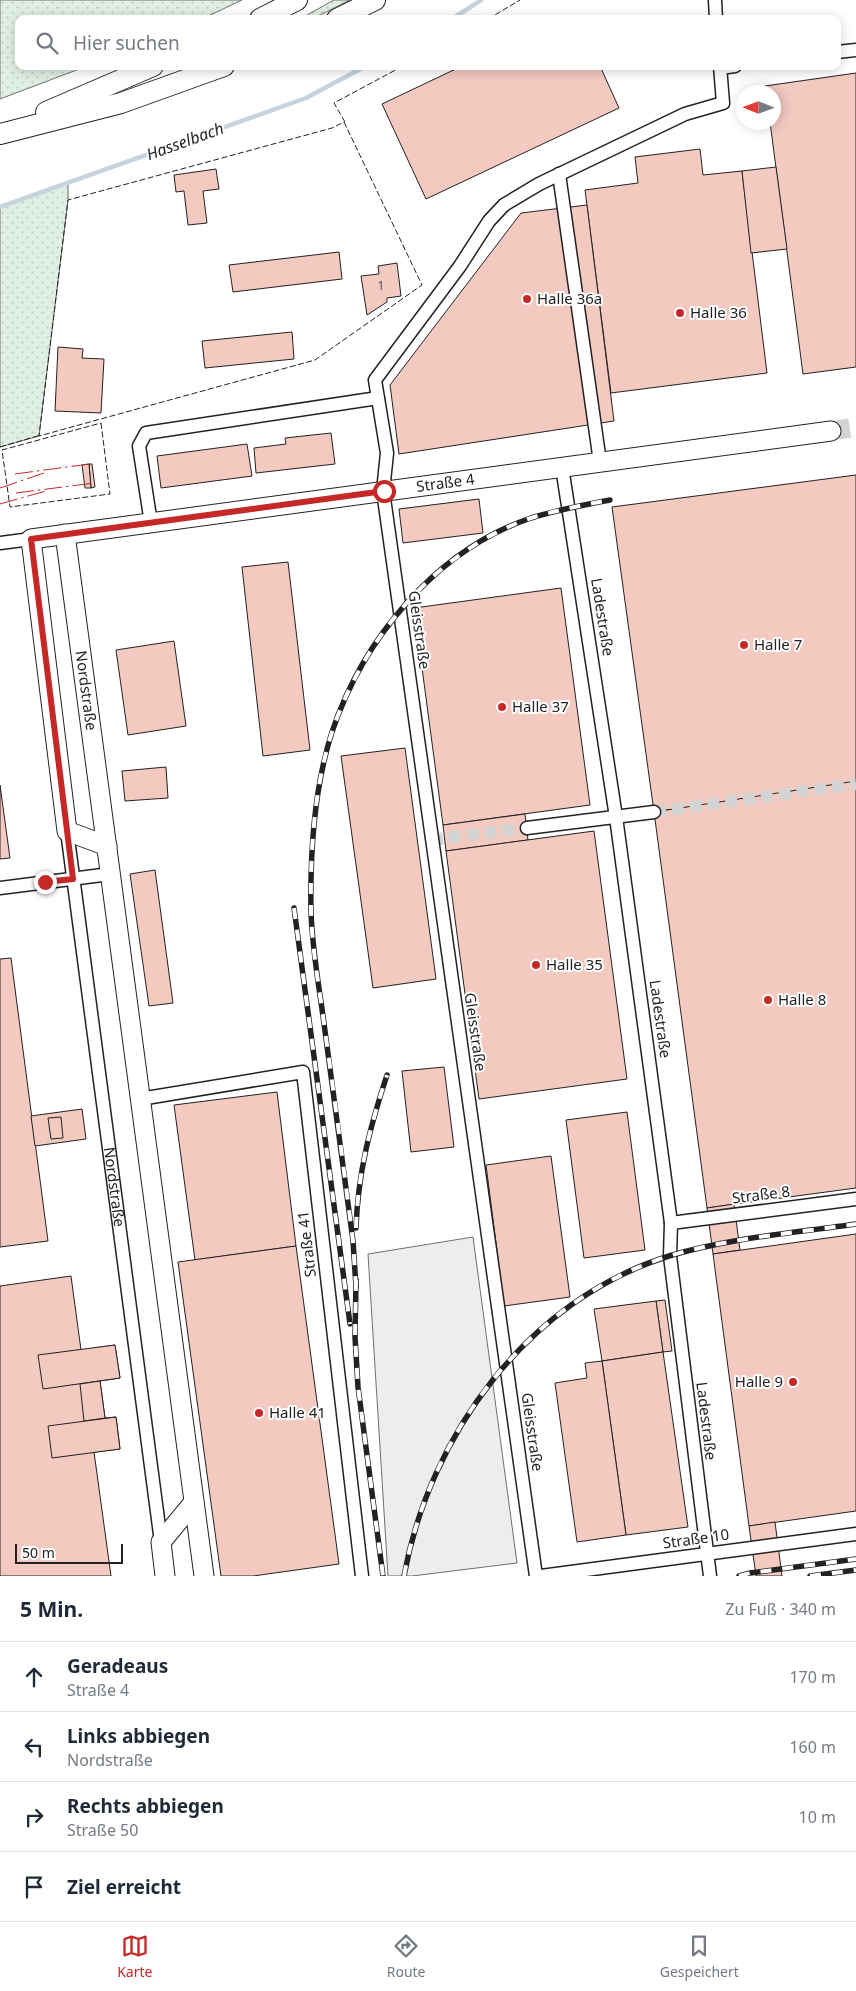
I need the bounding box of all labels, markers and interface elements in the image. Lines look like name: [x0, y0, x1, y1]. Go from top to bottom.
search box: [15, 15, 841, 70]
icon: search: [33, 29, 61, 57]
text: Hier suchen: [73, 30, 180, 56]
north arrow: [736, 85, 781, 130]
water label: Hasselbach: [143, 117, 227, 165]
house number: 1: [378, 277, 384, 294]
place label: Halle 36a: [537, 288, 602, 308]
marker: Halle 36a: [521, 293, 533, 305]
place label: Halle 36: [690, 302, 747, 322]
marker: Halle 36: [674, 307, 686, 319]
street label: Straße 4: [415, 468, 476, 496]
route start: [373, 480, 396, 503]
street label: Ladestraße: [587, 576, 619, 657]
street label: Gleisstraße: [405, 589, 435, 670]
place label: Halle 7: [754, 634, 802, 654]
marker: Halle 7: [738, 639, 750, 651]
street label: Nordstraße: [72, 649, 102, 732]
place label: Halle 37: [512, 696, 569, 716]
marker: Halle 37: [496, 701, 508, 713]
route end: [34, 871, 57, 894]
place label: Halle 35: [546, 954, 603, 974]
marker: Halle 35: [530, 959, 542, 971]
street label: Ladestraße: [646, 978, 676, 1059]
place label: Halle 8: [778, 989, 826, 1009]
street label: Gleisstraße: [461, 991, 491, 1072]
marker: Halle 8: [762, 994, 774, 1006]
street label: Nordstraße: [100, 1146, 130, 1228]
street label: Straße 8: [731, 1181, 791, 1207]
street label: Straße 41: [292, 1210, 320, 1279]
place label: Halle 9: [735, 1371, 783, 1391]
marker: Halle 9: [787, 1376, 799, 1388]
street label: Ladestraße: [692, 1381, 722, 1461]
street label: Gleisstraße: [518, 1391, 548, 1472]
place label: Halle 41: [269, 1402, 326, 1422]
marker: Halle 41: [253, 1407, 265, 1419]
street label: Straße 10: [661, 1523, 730, 1553]
scale bar: [15, 1541, 122, 1564]
text: 50 m: [22, 1543, 55, 1562]
text: 5 Min.: [20, 1595, 83, 1623]
text: Zu Fuß · 340 m: [725, 1598, 836, 1620]
text: Geradeaus: [67, 1653, 168, 1679]
icon: ahead: [20, 1663, 48, 1691]
text: 170 m: [789, 1666, 836, 1688]
text: Straße 4: [67, 1679, 129, 1701]
text: Links abbiegen: [67, 1723, 210, 1749]
icon: left: [20, 1733, 48, 1761]
text: 160 m: [789, 1736, 836, 1758]
text: Nordstraße: [67, 1749, 153, 1771]
text: Rechts abbiegen: [67, 1793, 224, 1819]
icon: right: [20, 1803, 48, 1831]
text: 10 m: [799, 1806, 836, 1828]
text: Straße 50: [67, 1819, 138, 1841]
icon: arrive: [20, 1873, 48, 1901]
text: Ziel erreicht: [67, 1874, 181, 1900]
tab: Karte: [117, 1932, 152, 1981]
tab: Route: [387, 1932, 425, 1981]
tab: Gespeichert: [660, 1932, 739, 1981]

